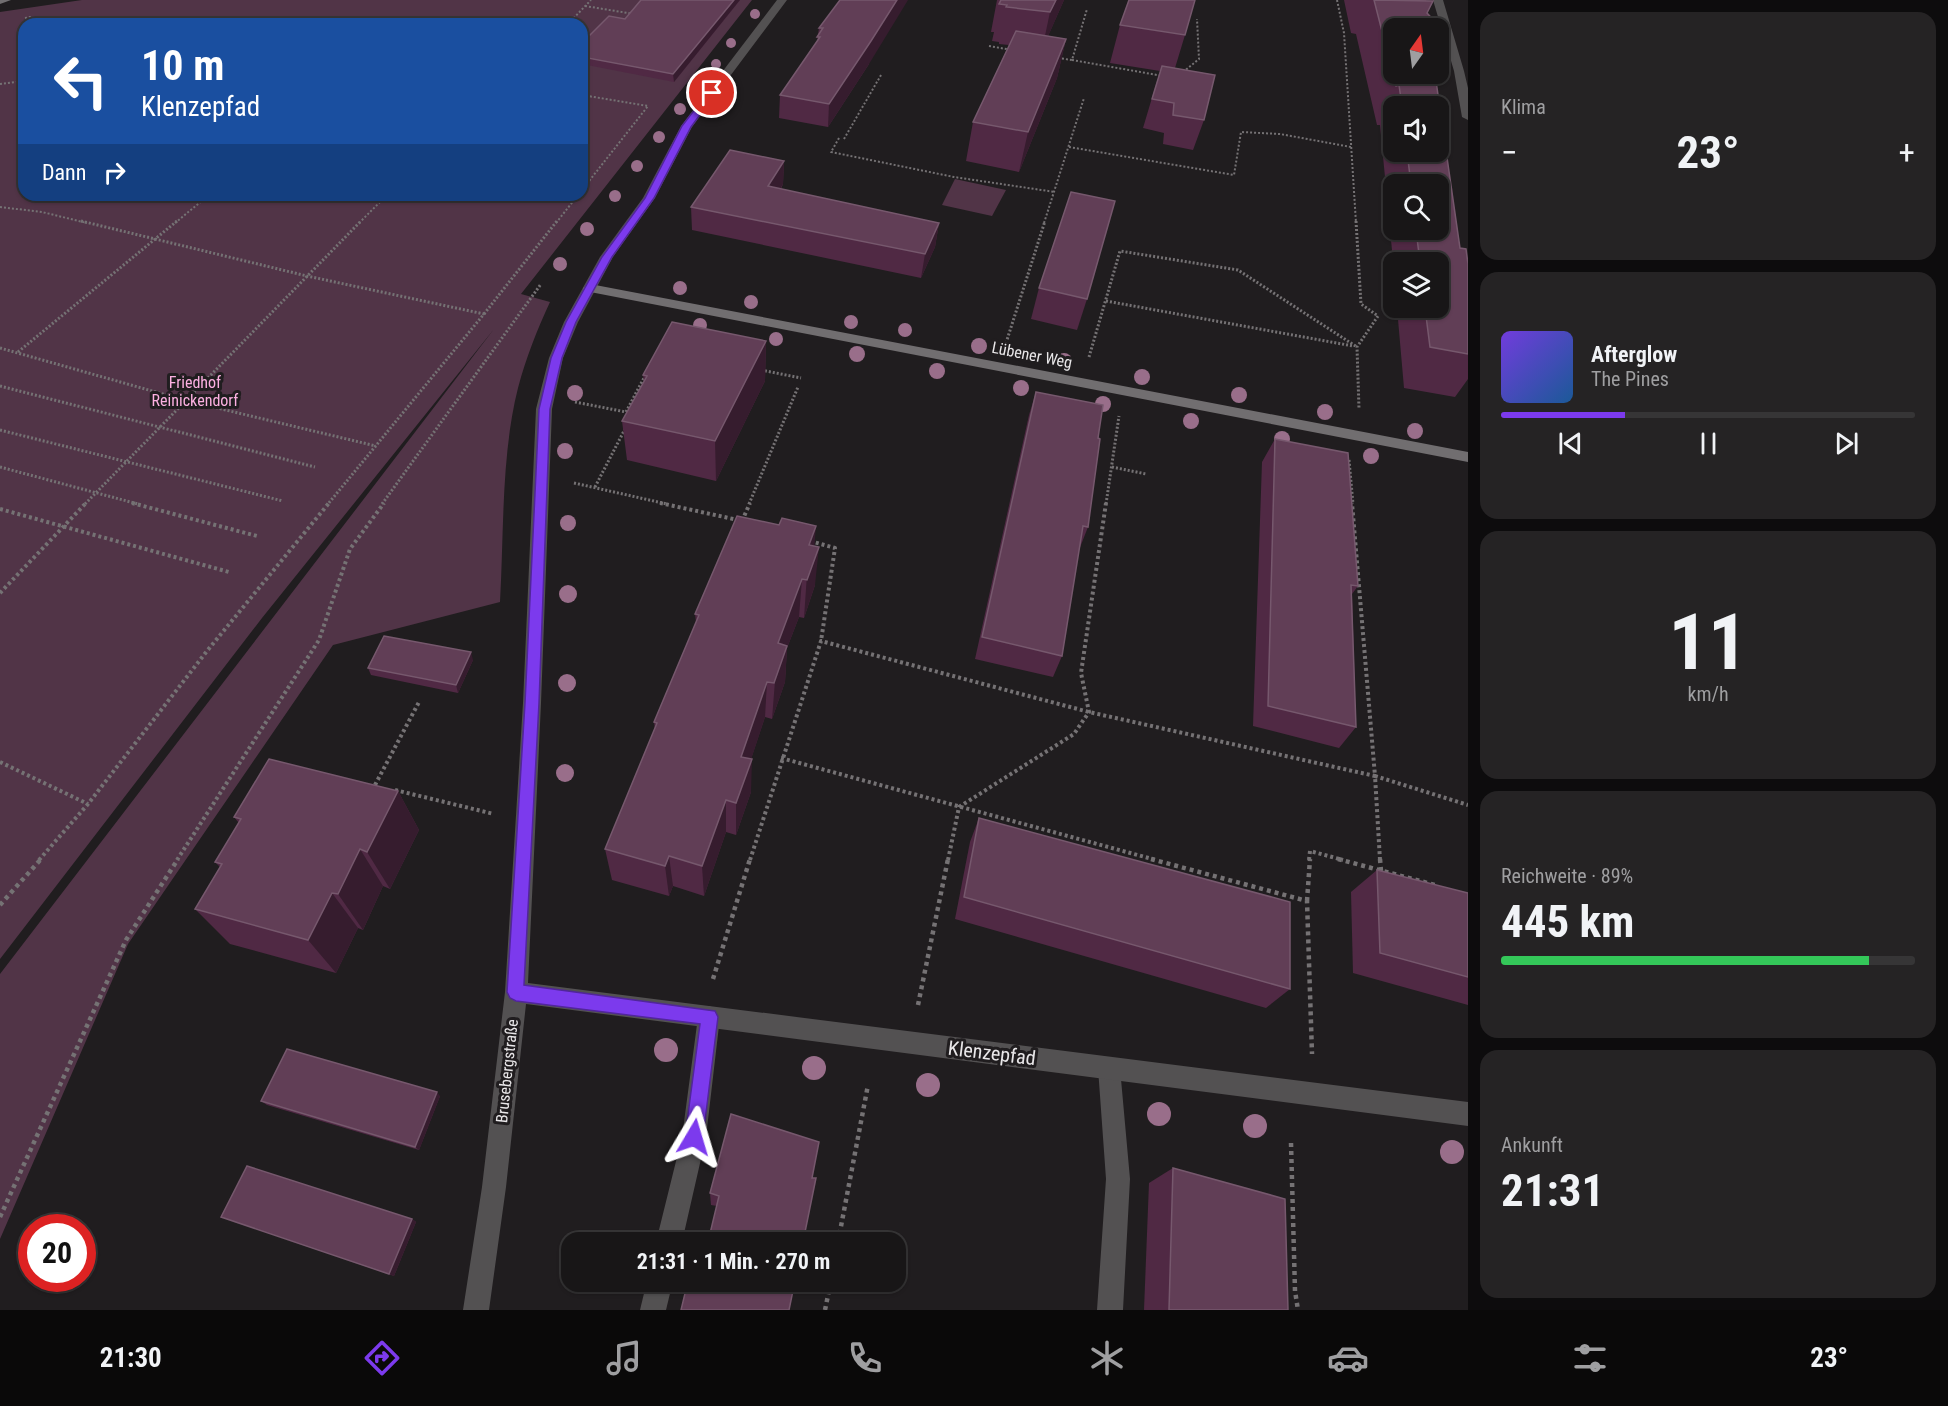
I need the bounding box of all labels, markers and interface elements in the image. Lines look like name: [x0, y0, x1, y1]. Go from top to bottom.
north arrow: [1383, 18, 1449, 84]
map controls: [1383, 18, 1449, 318]
text: 10 m: [141, 41, 224, 90]
icon: left: [42, 42, 120, 120]
pin: [686, 67, 737, 118]
icon: arrive: [695, 76, 728, 109]
text: Klenzepfad: [141, 91, 260, 123]
text: Klima: [1501, 95, 1546, 119]
button: sound: [1383, 96, 1449, 162]
text: 23°: [1677, 126, 1740, 179]
text: −: [1501, 133, 1518, 172]
text: +: [1899, 133, 1915, 172]
icon: right: [98, 156, 131, 189]
text: Dann: [42, 160, 86, 185]
button: search: [1383, 174, 1449, 240]
button: layers: [1383, 252, 1449, 318]
street label: Lübener Weg: [990, 338, 1074, 372]
text: Afterglow: [1591, 342, 1677, 367]
text: The Pines: [1591, 367, 1669, 391]
park label: Friedhof Reinickendorf: [152, 373, 238, 410]
icon: previous: [1554, 427, 1587, 460]
icon: pause: [1692, 427, 1725, 460]
icon: next: [1830, 427, 1863, 460]
text: 11: [1669, 597, 1747, 688]
text: km/h: [1687, 682, 1729, 706]
text: Reichweite · 89%: [1501, 864, 1633, 888]
text: 445 km: [1501, 895, 1634, 948]
street label: Brusebergstraße: [492, 1018, 522, 1124]
street label: Klenzepfad: [947, 1036, 1037, 1070]
position arrow: [662, 1105, 726, 1169]
text: Ankunft: [1501, 1133, 1563, 1157]
text: 21:31: [1501, 1164, 1604, 1217]
speed limit sign: 20: [18, 1214, 96, 1292]
text: 21:31 · 1 Min. · 270 m: [637, 1249, 830, 1274]
icon: directions: [361, 1337, 403, 1379]
icon: music: [603, 1337, 645, 1379]
icon: phone: [844, 1337, 886, 1379]
icon: climate: [1086, 1337, 1128, 1379]
icon: car: [1327, 1337, 1369, 1379]
icon: filters: [1569, 1337, 1611, 1379]
text: 21:30: [100, 1342, 162, 1374]
text: 23°: [1810, 1342, 1848, 1374]

